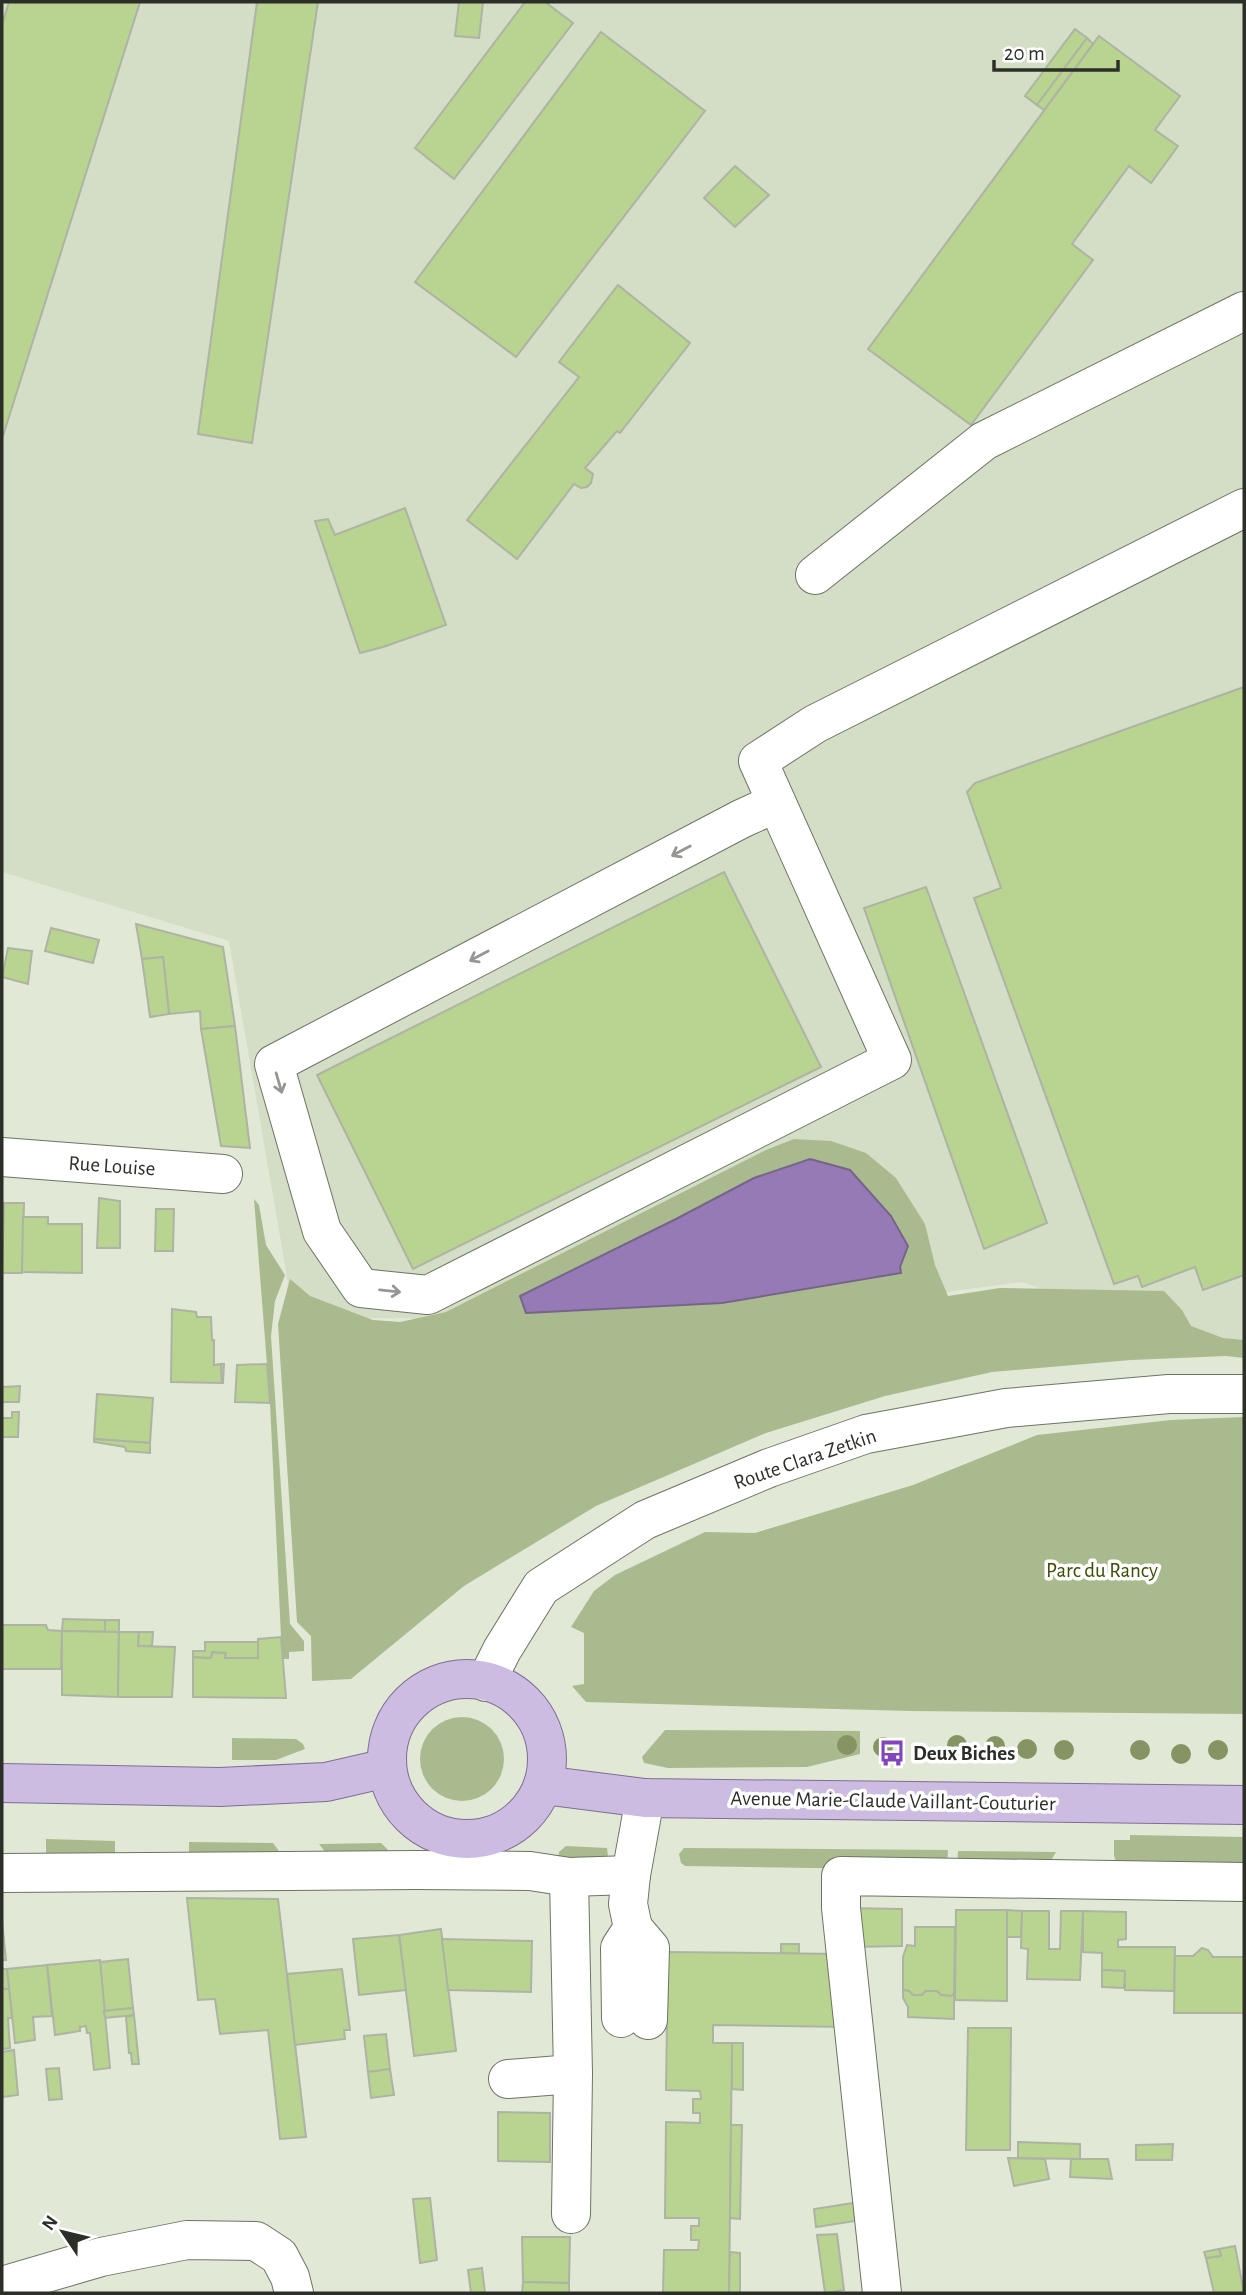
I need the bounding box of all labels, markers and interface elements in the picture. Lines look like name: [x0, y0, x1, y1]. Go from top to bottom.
scale bar: [994, 28, 1118, 72]
text: 20 m: [1004, 43, 1045, 64]
one-way arrow: [671, 844, 692, 858]
one-way arrow: [469, 950, 490, 963]
one-way arrow: [274, 1072, 287, 1094]
street label: Rue Louise: [68, 1152, 156, 1180]
one-way arrow: [378, 1284, 401, 1297]
street label: Route Clara Zetkin: [731, 1425, 879, 1493]
park label: Parc du Rancy: [1046, 1560, 1158, 1581]
bus stop icon: Deux Biches: [877, 1738, 907, 1768]
place label: Deux Biches: [913, 1743, 1015, 1764]
street label: Avenue Marie-Claude Vaillant-Couturier: [730, 1788, 1056, 1814]
north arrow: [28, 2197, 98, 2267]
text: N: [39, 2212, 62, 2234]

